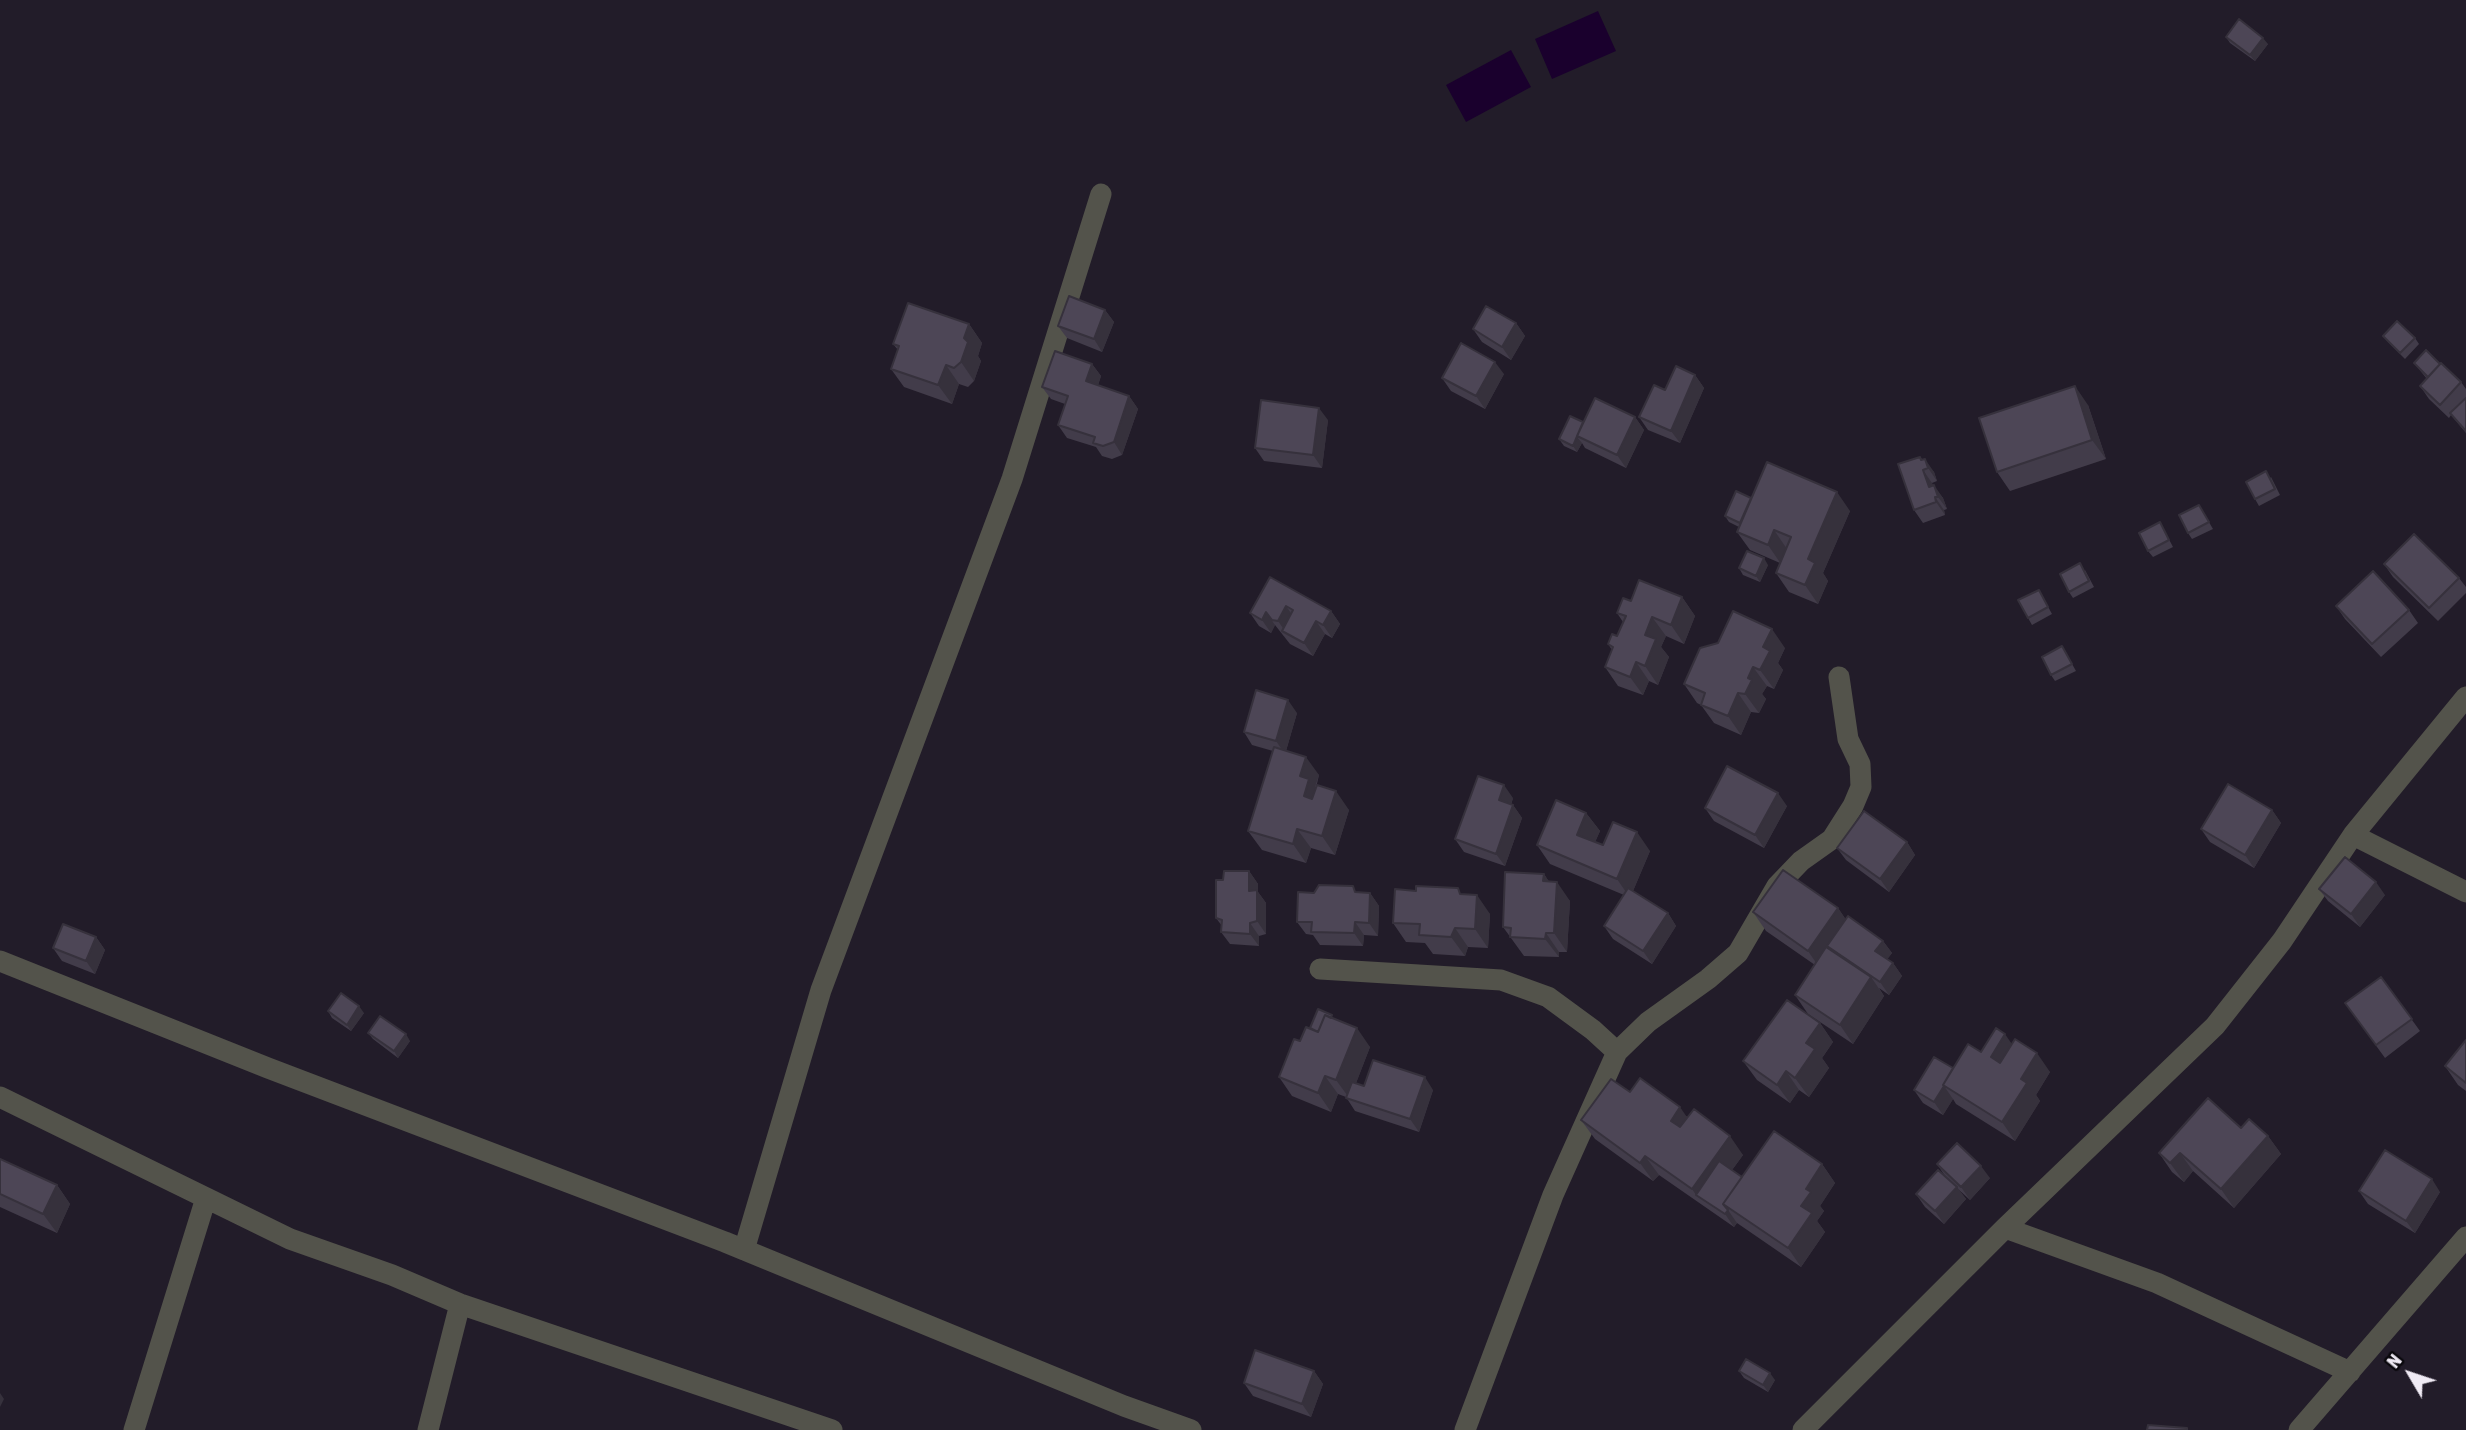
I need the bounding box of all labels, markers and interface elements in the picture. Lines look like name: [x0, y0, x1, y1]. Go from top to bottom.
north arrow: [2375, 1339, 2445, 1409]
text: N: [2382, 1350, 2406, 1372]

